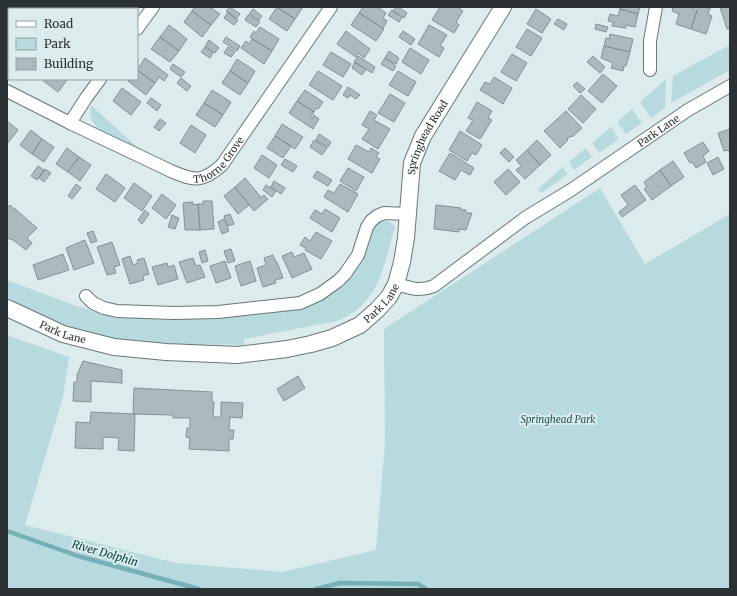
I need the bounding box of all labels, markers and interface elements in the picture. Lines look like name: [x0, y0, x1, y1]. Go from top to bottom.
legend: [8, 8, 138, 80]
text: Road: [44, 16, 73, 31]
text: Park: [44, 36, 71, 51]
text: Building: [44, 56, 94, 71]
street label: Springhead Road: [405, 98, 451, 175]
street label: Park Lane: [635, 112, 682, 150]
street label: Thorne Grove: [193, 134, 247, 186]
street label: Park Lane: [361, 281, 402, 326]
street label: Park Lane: [37, 318, 87, 347]
park label: Springhead Park: [521, 413, 596, 426]
water label: River Dolphin: [70, 537, 140, 569]

